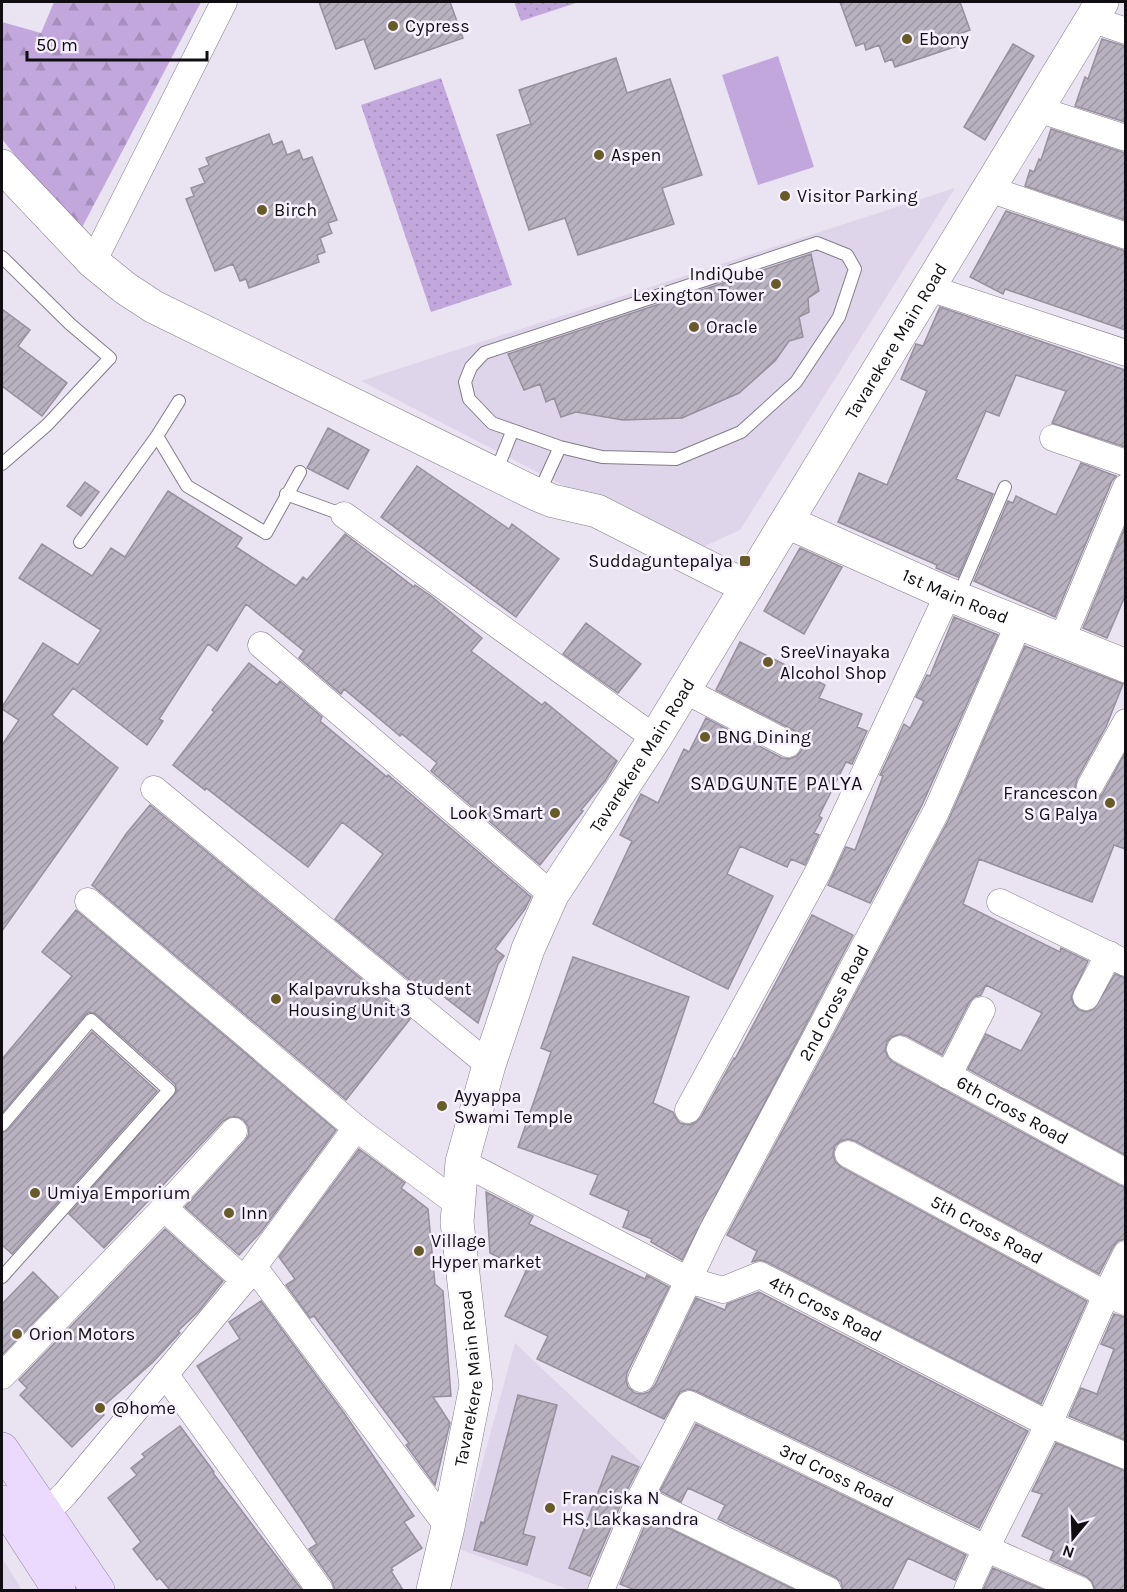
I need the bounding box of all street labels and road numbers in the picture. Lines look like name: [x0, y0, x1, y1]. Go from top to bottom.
street label: Tavarekere Main Road: [840, 259, 952, 423]
street label: 1st Main Road: [899, 564, 1012, 629]
street label: Tavarekere Main Road: [585, 674, 700, 837]
street label: 2nd Cross Road: [794, 941, 874, 1065]
street label: 6th Cross Road: [953, 1071, 1072, 1150]
street label: 5th Cross Road: [927, 1190, 1047, 1269]
street label: 4th Cross Road: [765, 1271, 886, 1347]
street label: Tavarekere Main Road: [449, 1289, 487, 1468]
street label: 3rd Cross Road: [776, 1439, 897, 1513]

